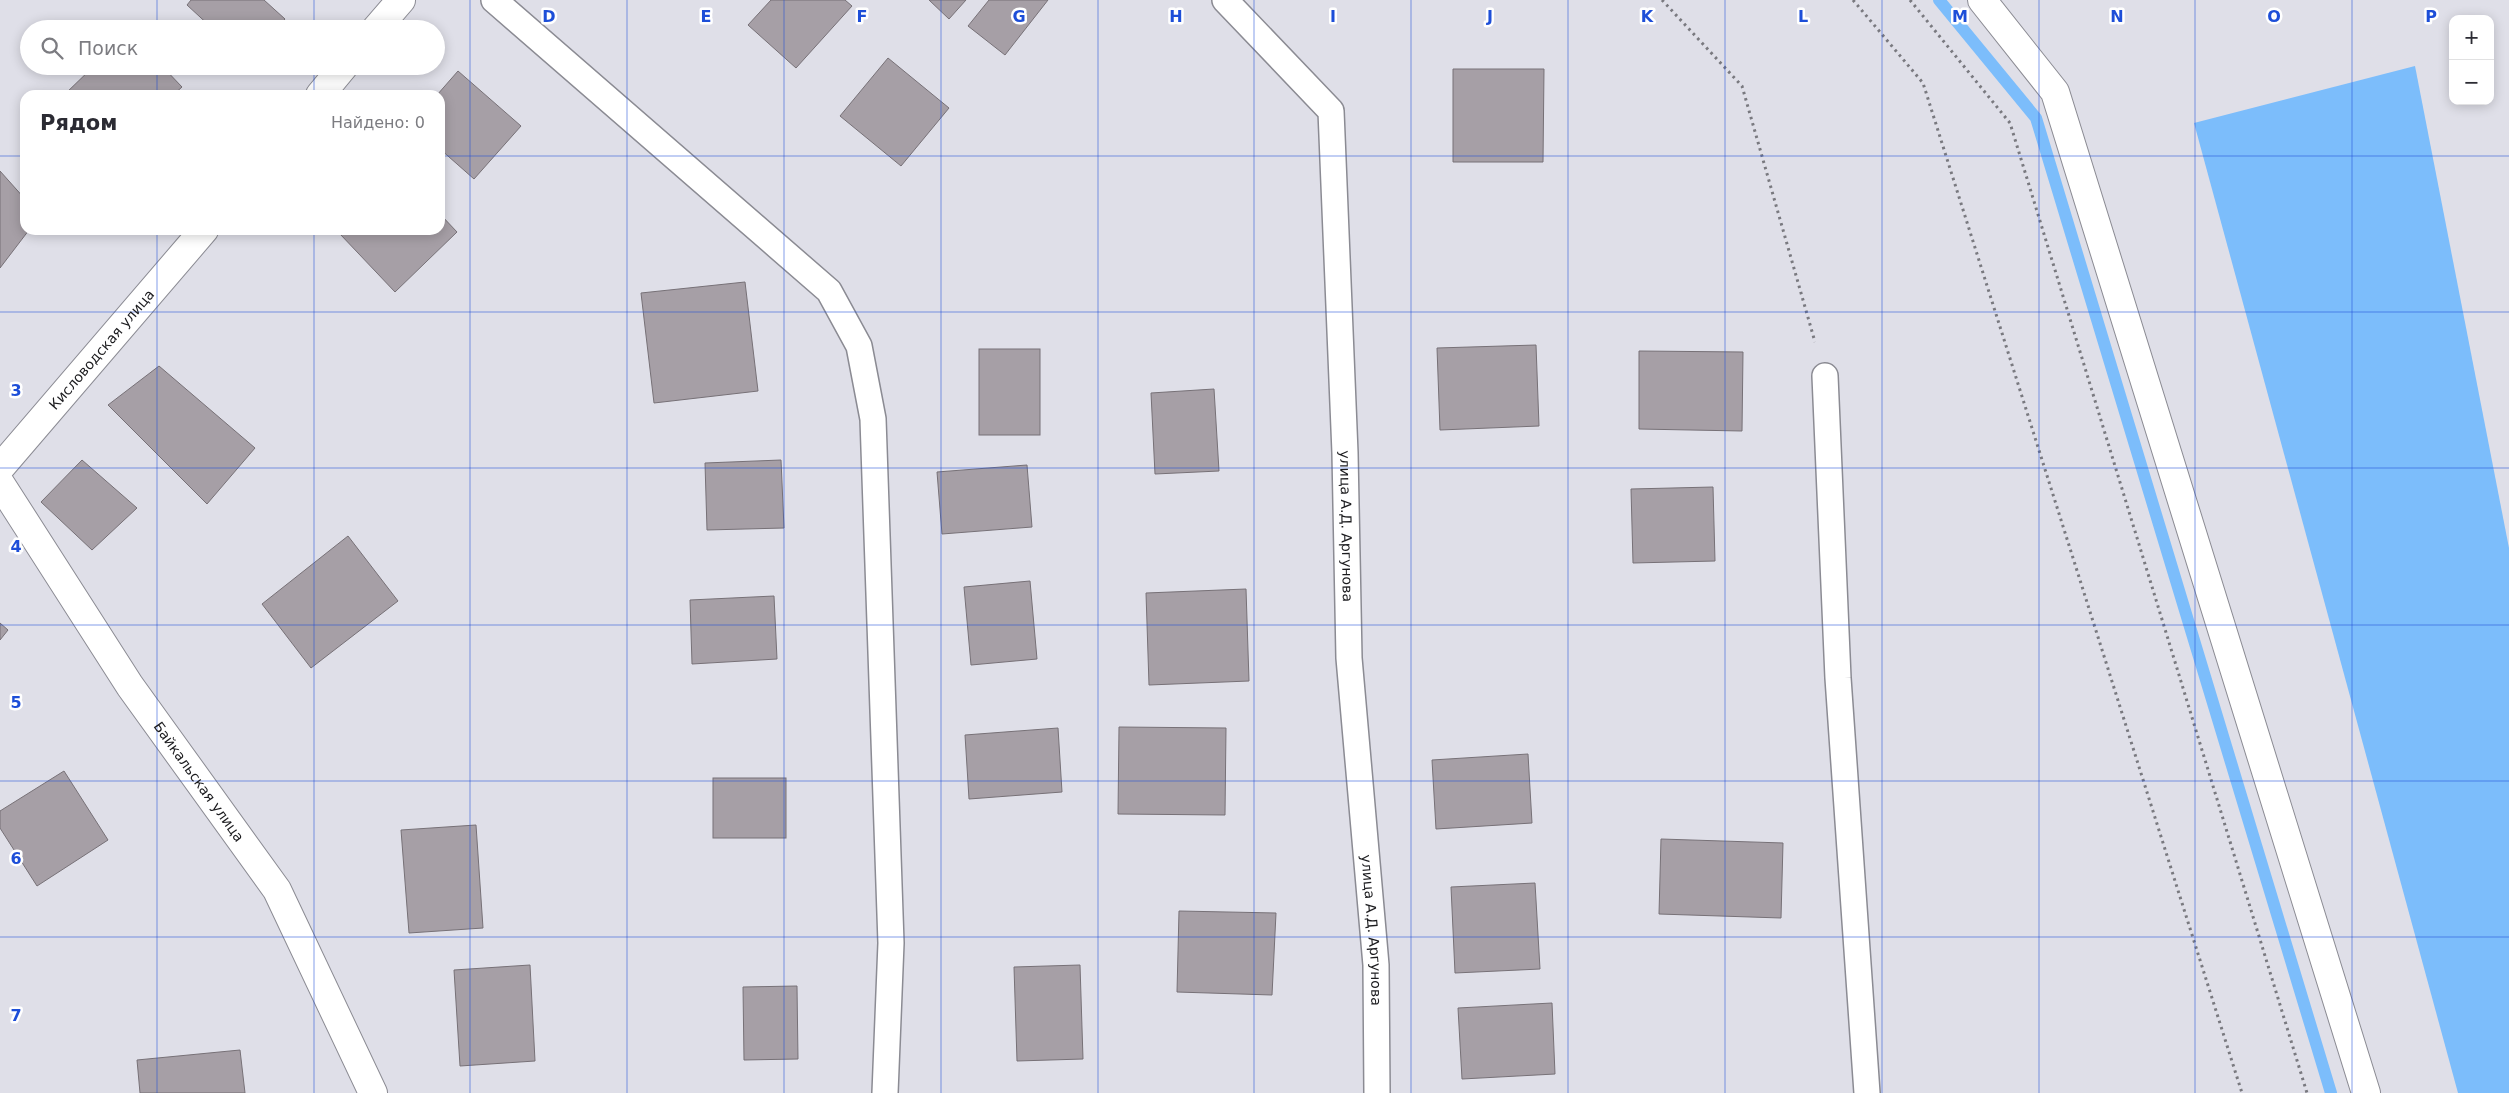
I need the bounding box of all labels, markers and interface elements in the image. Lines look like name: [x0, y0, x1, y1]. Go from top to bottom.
text: D: [542, 7, 556, 26]
text: E: [701, 7, 711, 26]
text: F: [857, 7, 867, 26]
text: G: [1012, 7, 1026, 26]
text: H: [1169, 7, 1183, 26]
text: I: [1330, 7, 1336, 26]
text: J: [1486, 7, 1493, 26]
text: K: [1641, 7, 1654, 26]
text: L: [1798, 7, 1808, 26]
text: M: [1952, 7, 1968, 26]
text: N: [2110, 7, 2124, 26]
text: O: [2267, 7, 2281, 26]
text: P: [2425, 7, 2437, 26]
map controls: [2449, 15, 2494, 105]
button: +: [2449, 15, 2494, 60]
search box: [20, 20, 445, 75]
icon: search: [38, 34, 66, 62]
text: Поиск: [78, 37, 138, 59]
button: −: [2449, 60, 2494, 105]
text: Рядом: [40, 111, 117, 135]
text: Найдено: 0: [331, 113, 425, 132]
street label: Кисловодская улица: [46, 286, 157, 413]
text: 3: [10, 381, 22, 400]
street label: улица А.Д. Аргунова: [1337, 450, 1356, 602]
text: 4: [10, 537, 22, 556]
text: 5: [10, 693, 22, 712]
street label: Байкальская улица: [150, 719, 247, 845]
text: 6: [10, 849, 22, 868]
street label: улица А.Д. Аргунова: [1358, 854, 1384, 1006]
text: 7: [10, 1006, 22, 1025]

